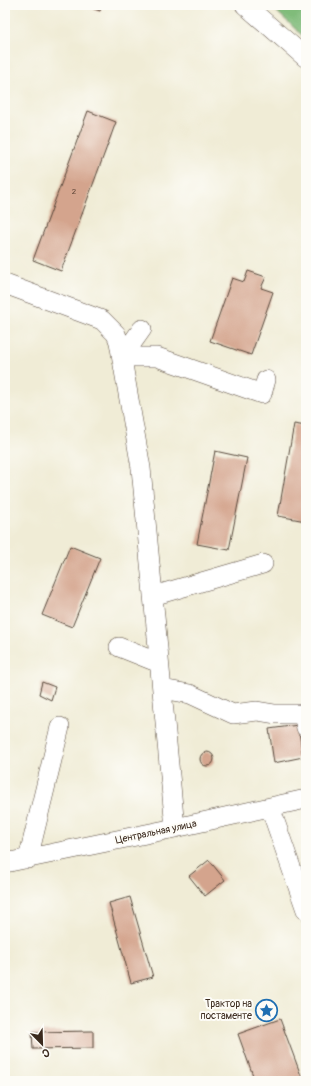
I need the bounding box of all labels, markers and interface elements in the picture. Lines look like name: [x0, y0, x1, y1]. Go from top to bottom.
house number: 2: [72, 187, 77, 196]
street label: Центральная улица: [114, 817, 198, 846]
place icon: Трактор на постаменте: [254, 997, 280, 1023]
place label: Трактор на постаменте: [201, 998, 252, 1022]
north arrow: [22, 1024, 62, 1064]
text: С: [40, 1045, 51, 1060]

